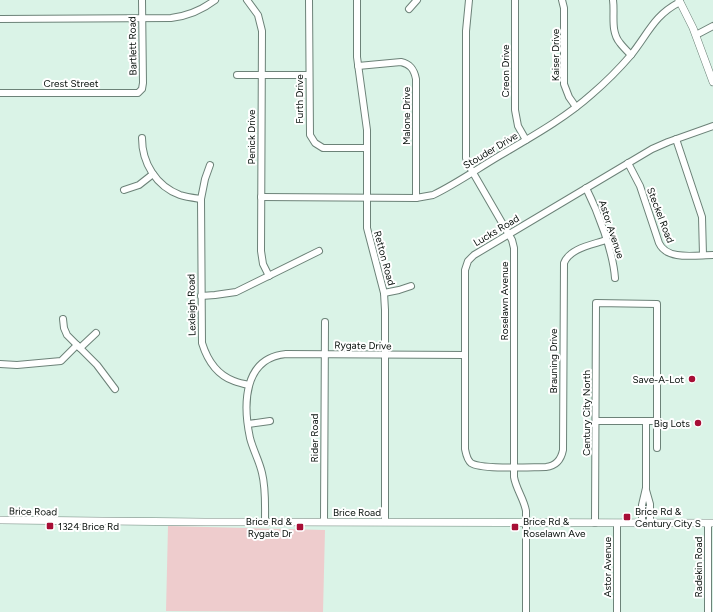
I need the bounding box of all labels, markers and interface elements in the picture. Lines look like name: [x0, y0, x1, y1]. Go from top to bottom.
street label: Bartlett Road: [125, 16, 140, 76]
street label: Kaiser Drive: [549, 28, 562, 81]
street label: Creon Drive: [499, 44, 512, 98]
street label: Furth Drive: [293, 74, 306, 124]
street label: Crest Street: [44, 77, 99, 90]
street label: Malone Drive: [400, 86, 413, 145]
street label: Penick Drive: [245, 109, 258, 164]
street label: Stouder Drive: [461, 129, 520, 172]
street label: Steckel Road: [644, 185, 677, 245]
street label: Astor Avenue: [596, 198, 627, 261]
street label: Lucks Road: [471, 212, 522, 249]
street label: Retton Road: [371, 229, 398, 287]
street label: Roselawn Avenue: [498, 261, 511, 341]
street label: Lexleigh Road: [184, 274, 199, 336]
street label: Brauning Drive: [547, 328, 560, 394]
street label: Rygate Drive: [334, 339, 392, 353]
street label: Century City North: [580, 370, 593, 456]
place label: Save-A-Lot: [632, 373, 684, 386]
marker: Save-A-Lot: [687, 374, 697, 384]
street label: Rider Road: [308, 413, 321, 462]
place label: Big Lots: [654, 417, 690, 430]
marker: Big Lots: [693, 418, 703, 428]
street label: Brice Road: [9, 505, 57, 518]
place label: Brice Rd & Century City S: [635, 505, 701, 530]
street label: Brice Road: [333, 506, 381, 519]
marker: Brice Rd & Century City S: [622, 512, 632, 522]
place label: Brice Rd & Rygate Dr: [246, 515, 293, 540]
place label: Brice Rd & Roselawn Ave: [523, 515, 586, 540]
place label: 1324 Brice Rd: [58, 520, 119, 533]
marker: 1324 Brice Rd: [45, 521, 55, 531]
marker: Brice Rd & Rygate Dr: [295, 522, 305, 532]
marker: Brice Rd & Roselawn Ave: [510, 522, 520, 532]
street label: Astor Avenue: [601, 536, 614, 597]
street label: Radekin Road: [692, 536, 705, 597]

